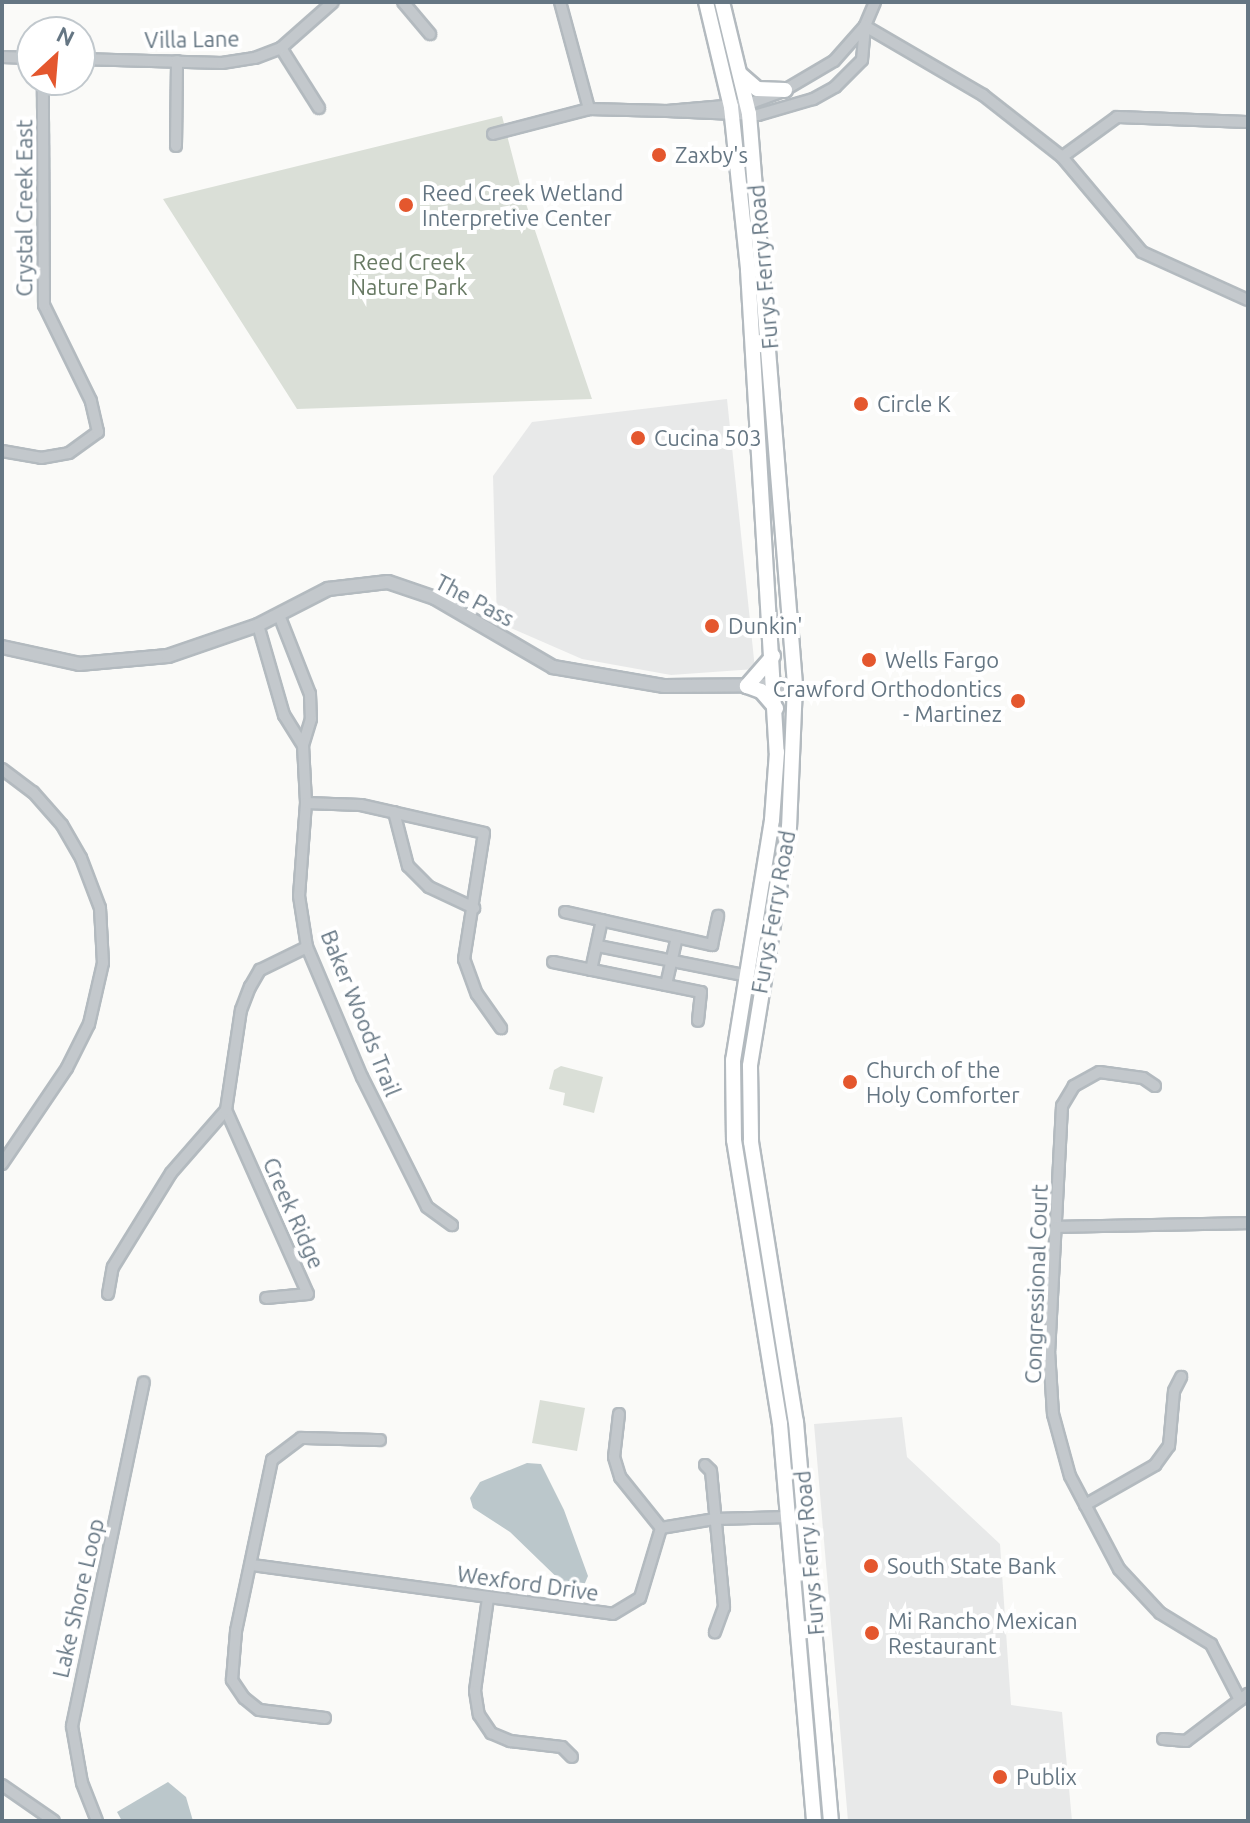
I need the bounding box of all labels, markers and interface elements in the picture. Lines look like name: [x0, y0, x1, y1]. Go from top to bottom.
north arrow: [16, 16, 96, 96]
text: N: [53, 21, 79, 51]
street label: Villa Lane: [144, 25, 240, 53]
street label: Crystal Creek East: [11, 119, 37, 297]
place label: Zaxby's: [675, 142, 748, 168]
marker: Zaxby's: [650, 146, 668, 164]
place label: Reed Creek Wetland Interpretive Center: [422, 179, 623, 230]
street label: Furys Ferry Road: [743, 184, 783, 350]
marker: Reed Creek Wetland Interpretive Center: [397, 196, 415, 214]
park label: Reed Creek Nature Park: [350, 248, 468, 300]
place label: Circle K: [877, 391, 951, 417]
marker: Circle K: [852, 395, 870, 413]
place label: Cucina 503: [654, 425, 762, 451]
marker: Cucina 503: [629, 429, 647, 447]
street label: The Pass: [431, 568, 519, 632]
place label: Dunkin': [728, 613, 803, 639]
marker: Dunkin': [703, 617, 721, 635]
place label: Wells Fargo: [885, 647, 999, 673]
marker: Wells Fargo: [860, 651, 878, 669]
place label: Crawford Orthodontics - Martinez: [773, 675, 1002, 726]
marker: Crawford Orthodontics - Martinez: [1009, 692, 1027, 710]
street label: Furys Ferry Road: [746, 828, 800, 996]
street label: Baker Woods Trail: [316, 926, 406, 1100]
place label: Church of the Holy Comforter: [866, 1056, 1020, 1108]
marker: Church of the Holy Comforter: [841, 1073, 859, 1091]
street label: Creek Ridge: [258, 1153, 330, 1273]
street label: Congressional Court: [1019, 1184, 1053, 1384]
street label: Furys Ferry Road: [789, 1470, 829, 1636]
street label: Lake Shore Loop: [47, 1516, 109, 1680]
place label: South State Bank: [887, 1553, 1056, 1579]
marker: South State Bank: [862, 1557, 880, 1575]
street label: Wexford Drive: [455, 1560, 601, 1606]
place label: Mi Rancho Mexican Restaurant: [888, 1607, 1077, 1658]
marker: Mi Rancho Mexican Restaurant: [863, 1624, 881, 1642]
place label: Publix: [1016, 1764, 1077, 1790]
marker: Publix: [991, 1768, 1009, 1786]

